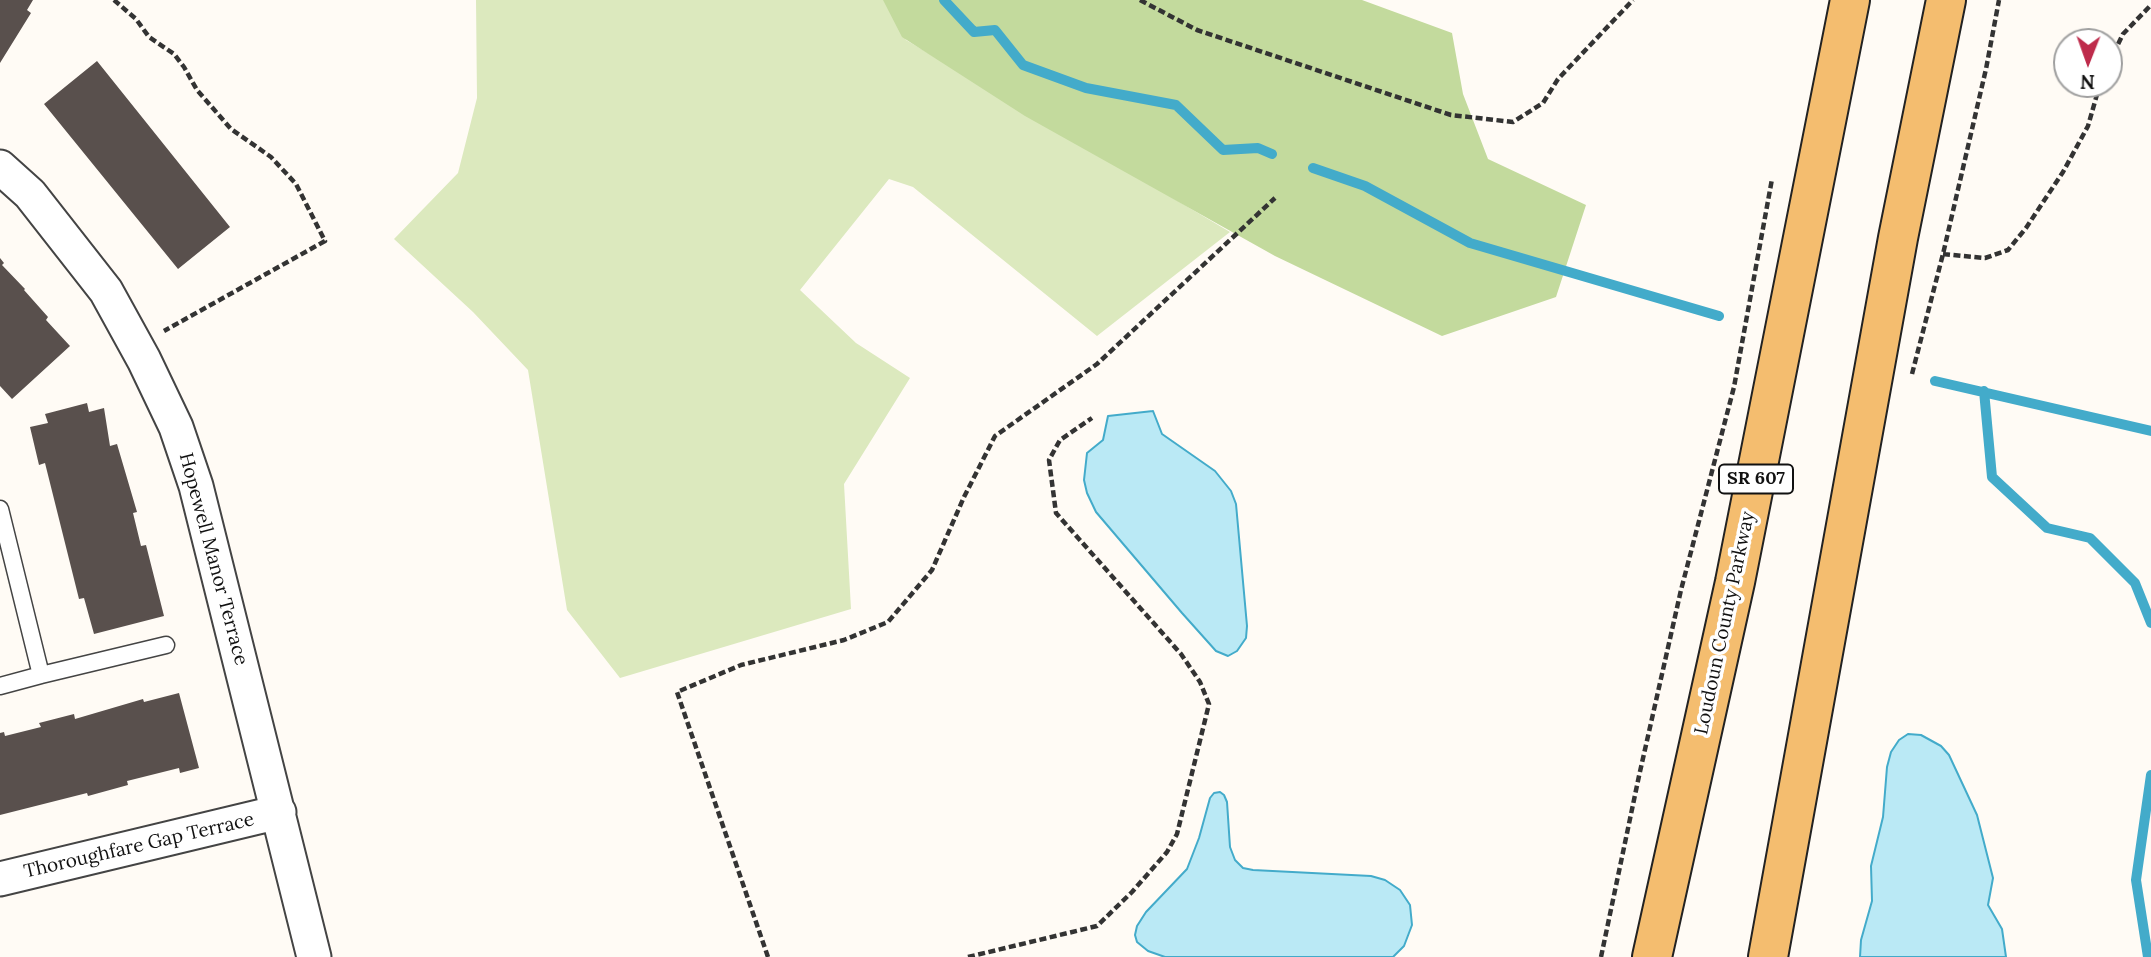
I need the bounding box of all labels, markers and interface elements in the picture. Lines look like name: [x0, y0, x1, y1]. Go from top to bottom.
north arrow: [2053, 28, 2123, 98]
text: N: [2080, 70, 2095, 94]
street label: Hopewell Manor Terrace: [174, 450, 252, 668]
road number: SR 607: [1719, 464, 1793, 494]
street label: Loudoun County Parkway: [1690, 509, 1760, 737]
street label: Thoroughfare Gap Terrace: [22, 808, 256, 884]

